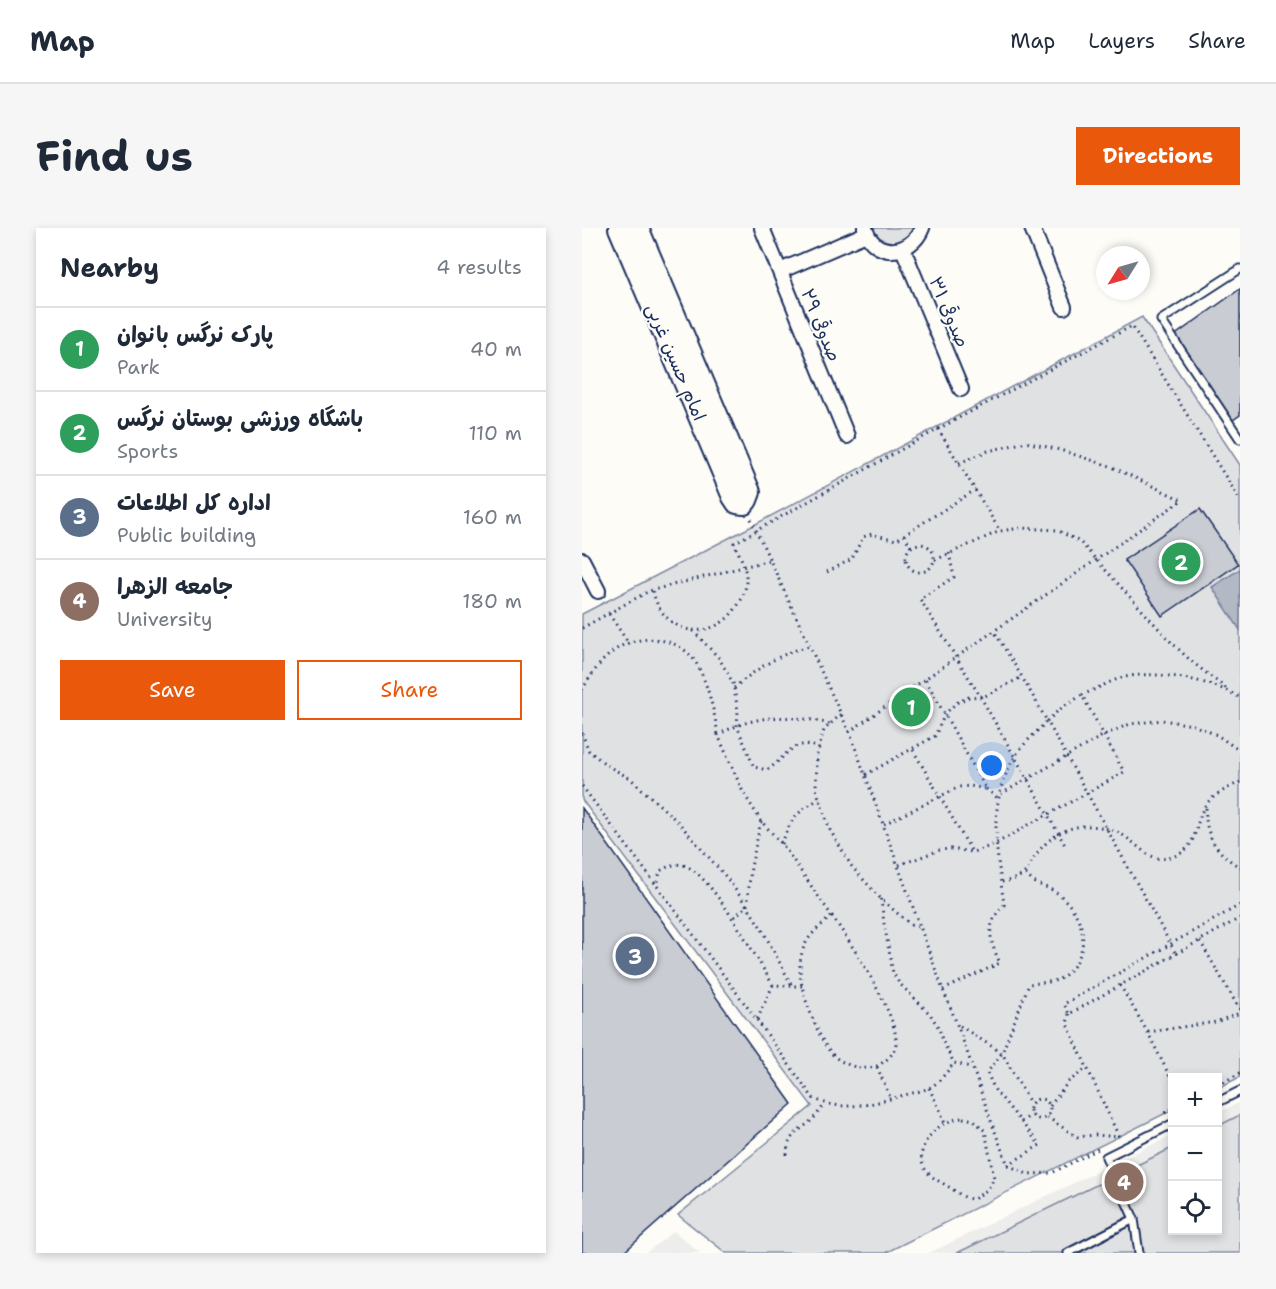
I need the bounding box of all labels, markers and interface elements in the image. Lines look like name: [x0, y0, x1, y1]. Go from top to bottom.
text: Map: [30, 22, 95, 60]
text: Map: [1010, 27, 1055, 55]
text: Layers: [1088, 27, 1155, 55]
text: Share: [1188, 27, 1246, 55]
button: Directions: [1076, 127, 1240, 185]
text: Find us: [36, 128, 193, 184]
north arrow: [1096, 246, 1150, 300]
text: Nearby: [60, 250, 159, 285]
text: 4 results: [436, 254, 522, 280]
street label: صدوقی ۳۱: [923, 273, 975, 351]
street label: صدوقی ۲۹: [796, 285, 846, 365]
street label: امام حسین غربی: [639, 300, 712, 425]
text: پارک نرگس بانوان: [117, 320, 273, 349]
text: 1: [75, 336, 84, 362]
text: 40 m: [470, 336, 522, 362]
text: Park: [117, 354, 160, 380]
text: باشگاه ورزشی بوستان نرگس: [117, 404, 363, 433]
text: 2: [73, 420, 87, 446]
text: 110 m: [468, 420, 522, 446]
text: Sports: [117, 438, 178, 464]
text: اداره کل اطلاعات: [117, 488, 271, 517]
text: 3: [73, 504, 87, 530]
text: 160 m: [463, 504, 522, 530]
text: Public building: [117, 522, 256, 548]
pin: 2: [1162, 540, 1200, 584]
text: جامعه الزهرا: [117, 572, 233, 601]
text: 4: [73, 588, 87, 614]
text: 180 m: [462, 588, 522, 614]
text: University: [117, 606, 213, 632]
button: Save: [60, 660, 285, 720]
button: Share: [297, 660, 522, 720]
pin: 1: [892, 684, 930, 730]
your location: [977, 751, 1006, 780]
pin: 3: [616, 934, 654, 978]
map controls: [1168, 1073, 1222, 1235]
button: +: [1168, 1073, 1222, 1127]
button: −: [1168, 1127, 1222, 1181]
pin: 4: [1104, 1160, 1144, 1204]
button: locate: [1168, 1181, 1222, 1235]

